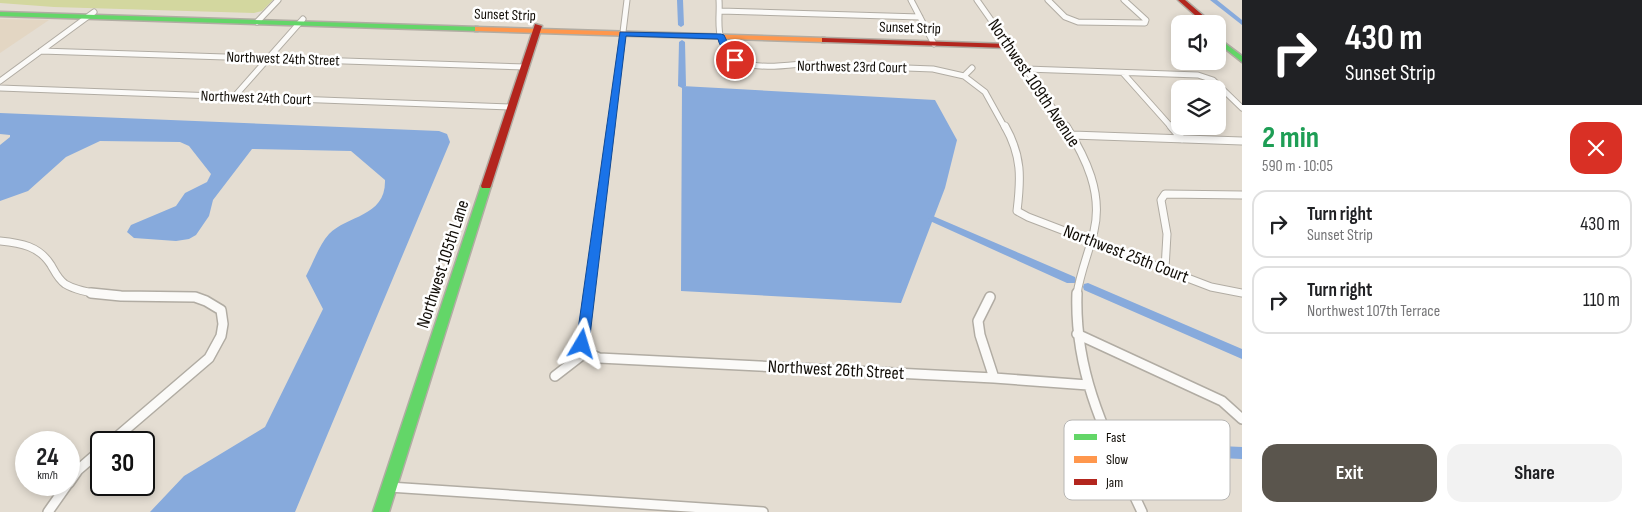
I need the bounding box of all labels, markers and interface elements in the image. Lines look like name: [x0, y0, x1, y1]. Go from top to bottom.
street label: Sunset Strip: [474, 4, 536, 26]
street label: Northwest 109th Avenue: [983, 15, 1085, 151]
map controls: [1171, 15, 1226, 135]
button: sound: [1171, 15, 1226, 70]
street label: Sunset Strip: [879, 17, 941, 39]
text: 430 m: [1345, 17, 1422, 60]
icon: right: [1262, 20, 1327, 85]
pin: [714, 39, 756, 81]
icon: arrive: [721, 46, 749, 74]
street label: Northwest 24th Street: [226, 48, 340, 70]
street label: Northwest 23rd Court: [797, 57, 908, 77]
text: Sunset Strip: [1345, 60, 1436, 87]
button: layers: [1171, 80, 1226, 135]
street label: Northwest 24th Court: [200, 87, 312, 109]
text: 2 min: [1262, 120, 1319, 156]
button: close: [1570, 122, 1622, 174]
text: 590 m · 10:05: [1262, 157, 1333, 176]
street label: Northwest 105th Lane: [412, 197, 474, 331]
text: Turn right: [1307, 203, 1372, 226]
icon: right: [1264, 210, 1292, 238]
text: 430 m: [1580, 213, 1620, 236]
street label: Northwest 25th Court: [1060, 220, 1192, 288]
text: Sunset Strip: [1307, 226, 1373, 245]
text: Turn right: [1307, 279, 1372, 302]
icon: right: [1264, 286, 1292, 314]
text: 110 m: [1583, 289, 1620, 312]
text: Northwest 107th Terrace: [1307, 302, 1440, 321]
position arrow: [555, 317, 607, 369]
street label: Northwest 26th Street: [767, 356, 905, 384]
legend: [1064, 420, 1230, 500]
text: Fast: [1106, 429, 1126, 446]
speed limit sign: 30: [90, 431, 155, 496]
text: 24: [36, 442, 59, 473]
button: Exit: [1262, 444, 1437, 502]
button: Share: [1447, 444, 1622, 502]
text: Slow: [1106, 451, 1128, 468]
text: km/h: [37, 468, 58, 483]
text: Jam: [1105, 474, 1123, 491]

